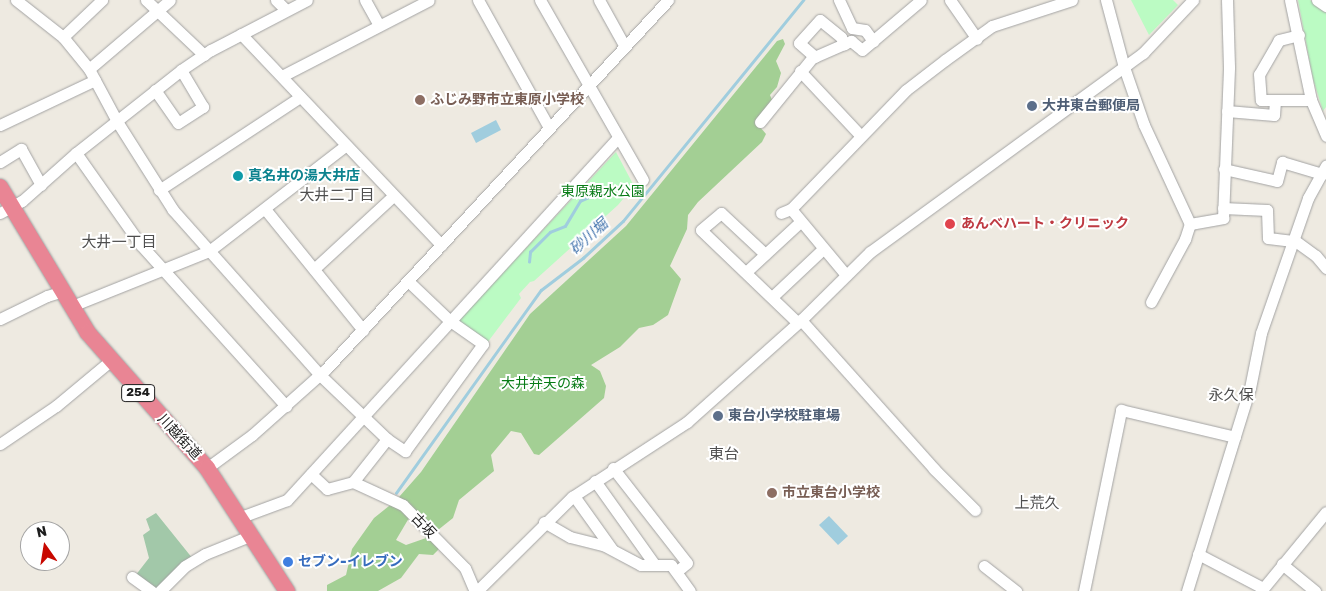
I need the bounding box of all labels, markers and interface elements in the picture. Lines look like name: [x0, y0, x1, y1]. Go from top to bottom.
place label: ふじみ野市立東原小学校: [430, 92, 584, 108]
marker: ふじみ野市立東原小学校: [414, 94, 426, 106]
place label: 大井東台郵便局: [1042, 98, 1140, 114]
marker: 大井東台郵便局: [1026, 100, 1038, 112]
place label: 真名井の湯大井店: [248, 168, 360, 184]
marker: 真名井の湯大井店: [232, 170, 244, 182]
park label: 東原親水公園: [561, 184, 645, 200]
district label: 大井二丁目: [300, 187, 374, 205]
water label: 砂川堀: [566, 215, 612, 259]
place label: あんべハート・クリニック: [961, 216, 1129, 232]
marker: あんべハート・クリニック: [943, 217, 957, 231]
district label: 大井一丁目: [82, 234, 156, 252]
park label: 大井弁天の森: [501, 376, 585, 392]
road number: 254: [120, 383, 156, 402]
district label: 永久保: [1209, 387, 1253, 405]
place label: 東台小学校駐車場: [728, 408, 840, 424]
marker: 東台小学校駐車場: [712, 410, 724, 422]
street label: 川越街道: [154, 411, 204, 463]
district label: 東台: [709, 446, 739, 464]
place label: 市立東台小学校: [782, 485, 880, 501]
marker: 市立東台小学校: [766, 487, 778, 499]
district label: 上荒久: [1015, 495, 1059, 513]
street label: 古坂: [407, 510, 439, 542]
north arrow: [20, 521, 70, 571]
text: N: [35, 522, 49, 541]
place label: セブン-イレブン: [298, 554, 403, 570]
marker: セブン-イレブン: [282, 556, 294, 568]

